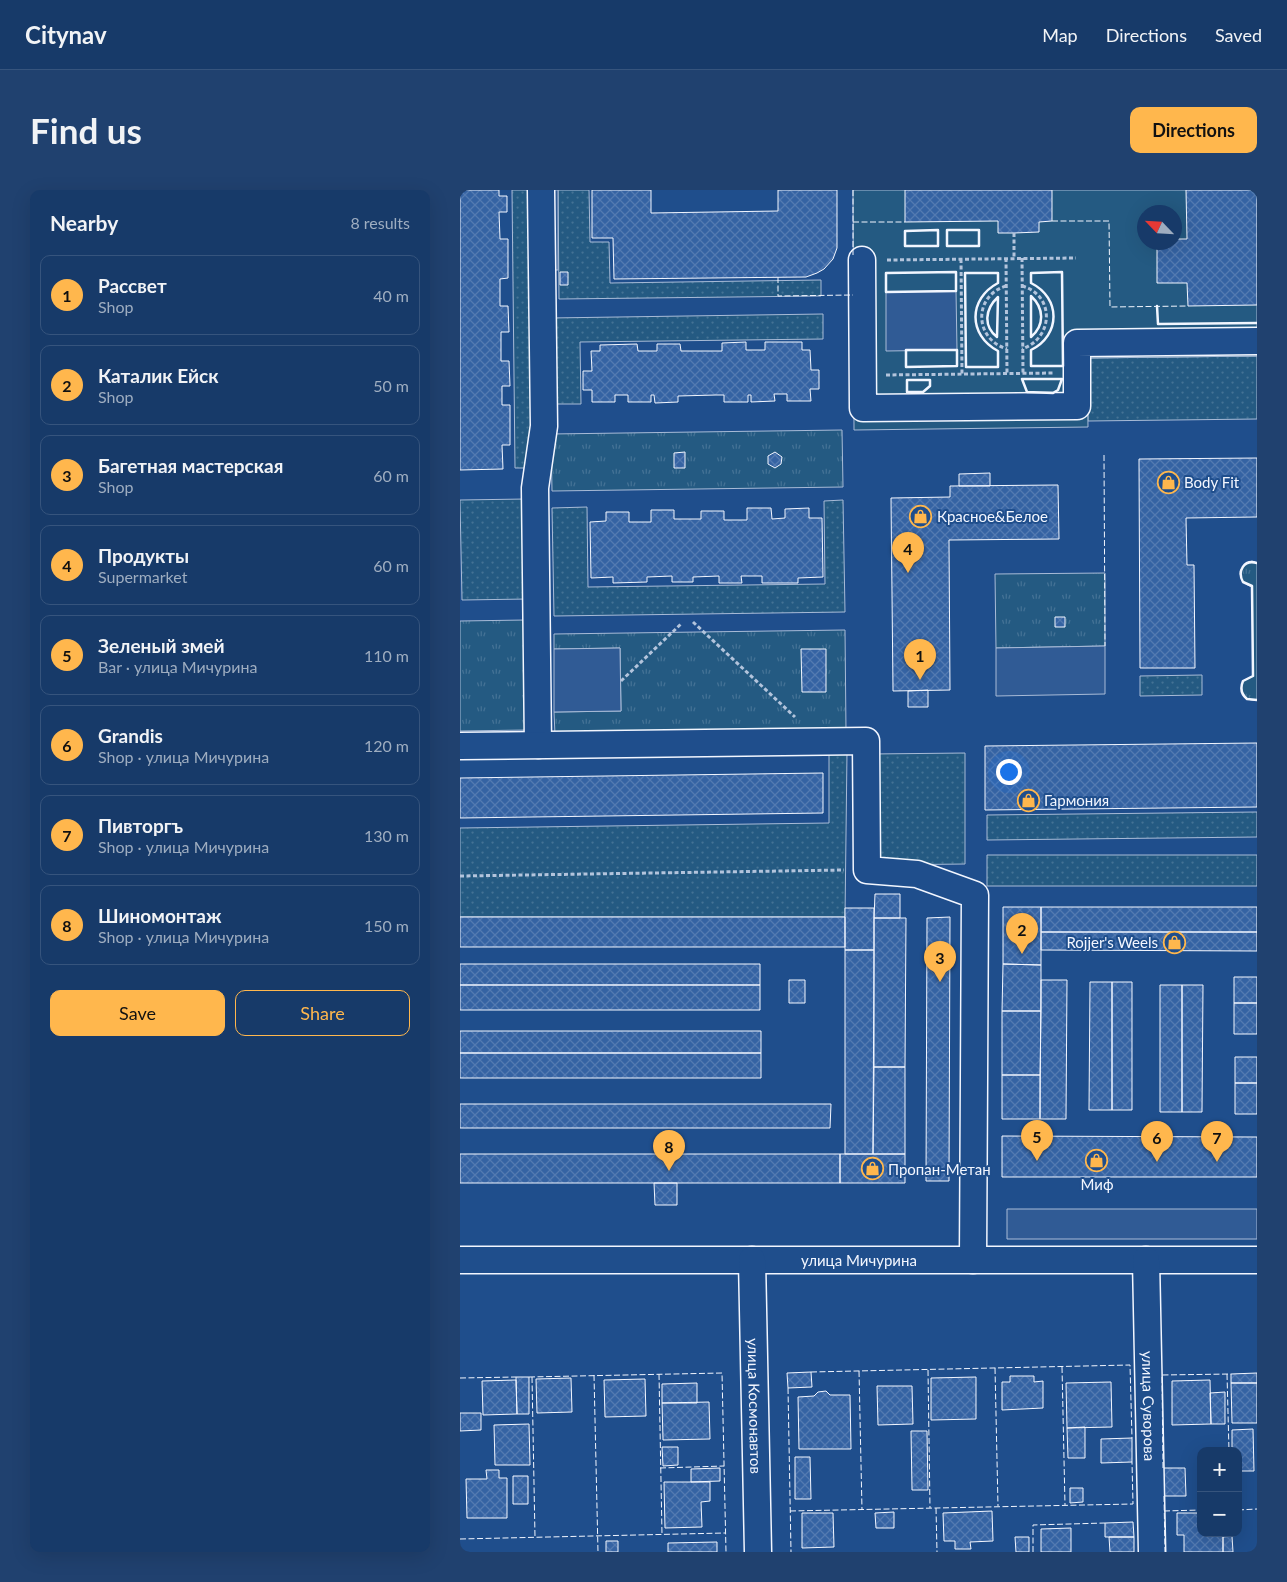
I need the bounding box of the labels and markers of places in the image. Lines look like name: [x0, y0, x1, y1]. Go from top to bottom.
shop icon: Body Fit: [1156, 470, 1180, 494]
place label: Body Fit: [1184, 473, 1240, 491]
shop icon: Красное&Белое: [909, 504, 933, 528]
place label: Красное&Белое: [937, 507, 1048, 525]
pin: 4: [892, 532, 924, 573]
pin: 1: [904, 639, 936, 680]
shop icon: Гармония: [1016, 788, 1040, 812]
place label: Гармония: [1044, 791, 1109, 809]
pin: 2: [1006, 913, 1038, 954]
shop icon: Rojjer's Weels: [1162, 930, 1186, 954]
place label: Rojjer's Weels: [1066, 933, 1158, 951]
pin: 3: [924, 941, 956, 982]
pin: 5: [1021, 1120, 1053, 1161]
pin: 6: [1141, 1121, 1173, 1162]
pin: 7: [1201, 1121, 1233, 1162]
pin: 8: [653, 1130, 685, 1171]
shop icon: Миф: [1085, 1149, 1109, 1173]
shop icon: Пропан-Метан: [860, 1157, 884, 1181]
place label: Пропан-Метан: [888, 1160, 991, 1178]
place label: Миф: [1080, 1175, 1114, 1193]

